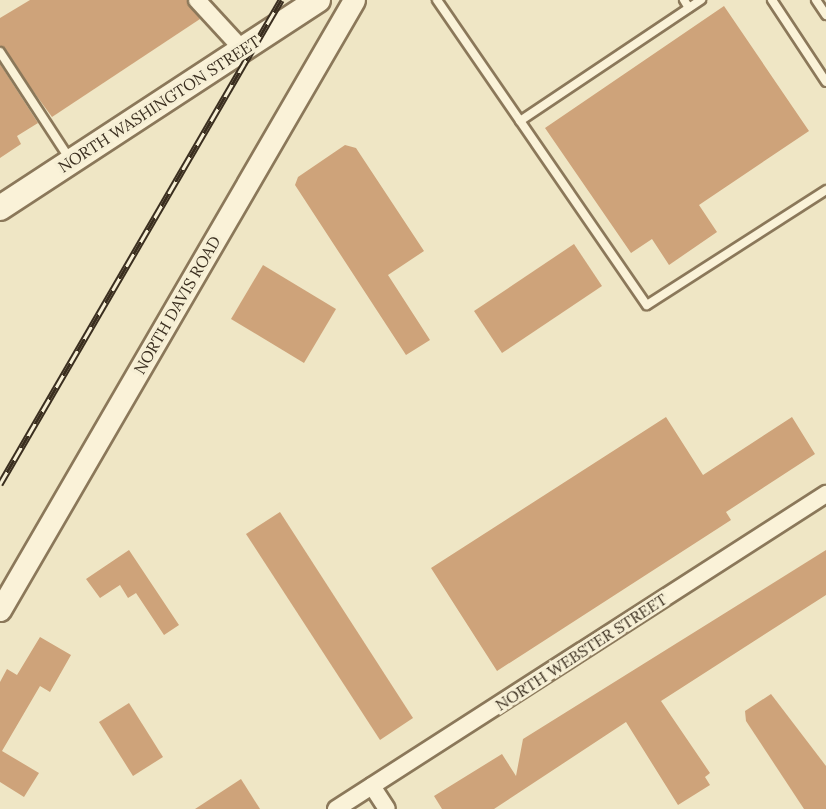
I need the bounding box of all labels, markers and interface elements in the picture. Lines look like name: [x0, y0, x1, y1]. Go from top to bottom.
street label: NORTH WASHINGTON STREET: [55, 31, 263, 177]
street label: NORTH DAVIS ROAD: [130, 233, 224, 377]
street label: NORTH WEBSTER STREET: [492, 589, 670, 715]

